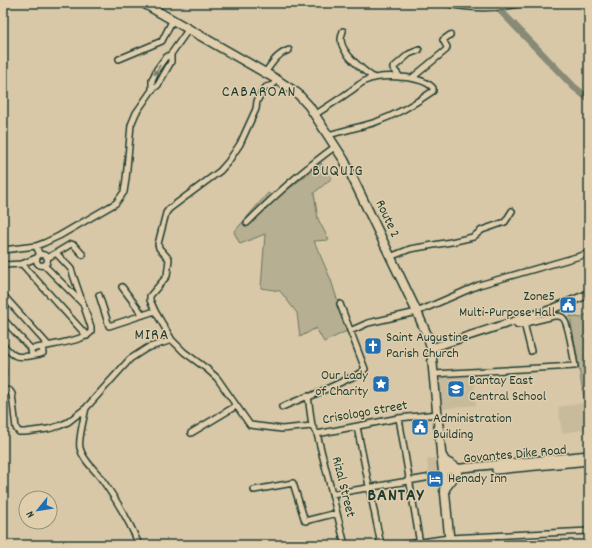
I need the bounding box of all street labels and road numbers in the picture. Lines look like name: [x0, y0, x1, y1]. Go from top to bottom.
street label: Route 2: [370, 197, 404, 241]
street label: Crisologo Street: [321, 396, 409, 430]
street label: Govantes Dike Road: [462, 441, 568, 469]
street label: Rizal Street: [326, 455, 360, 519]

